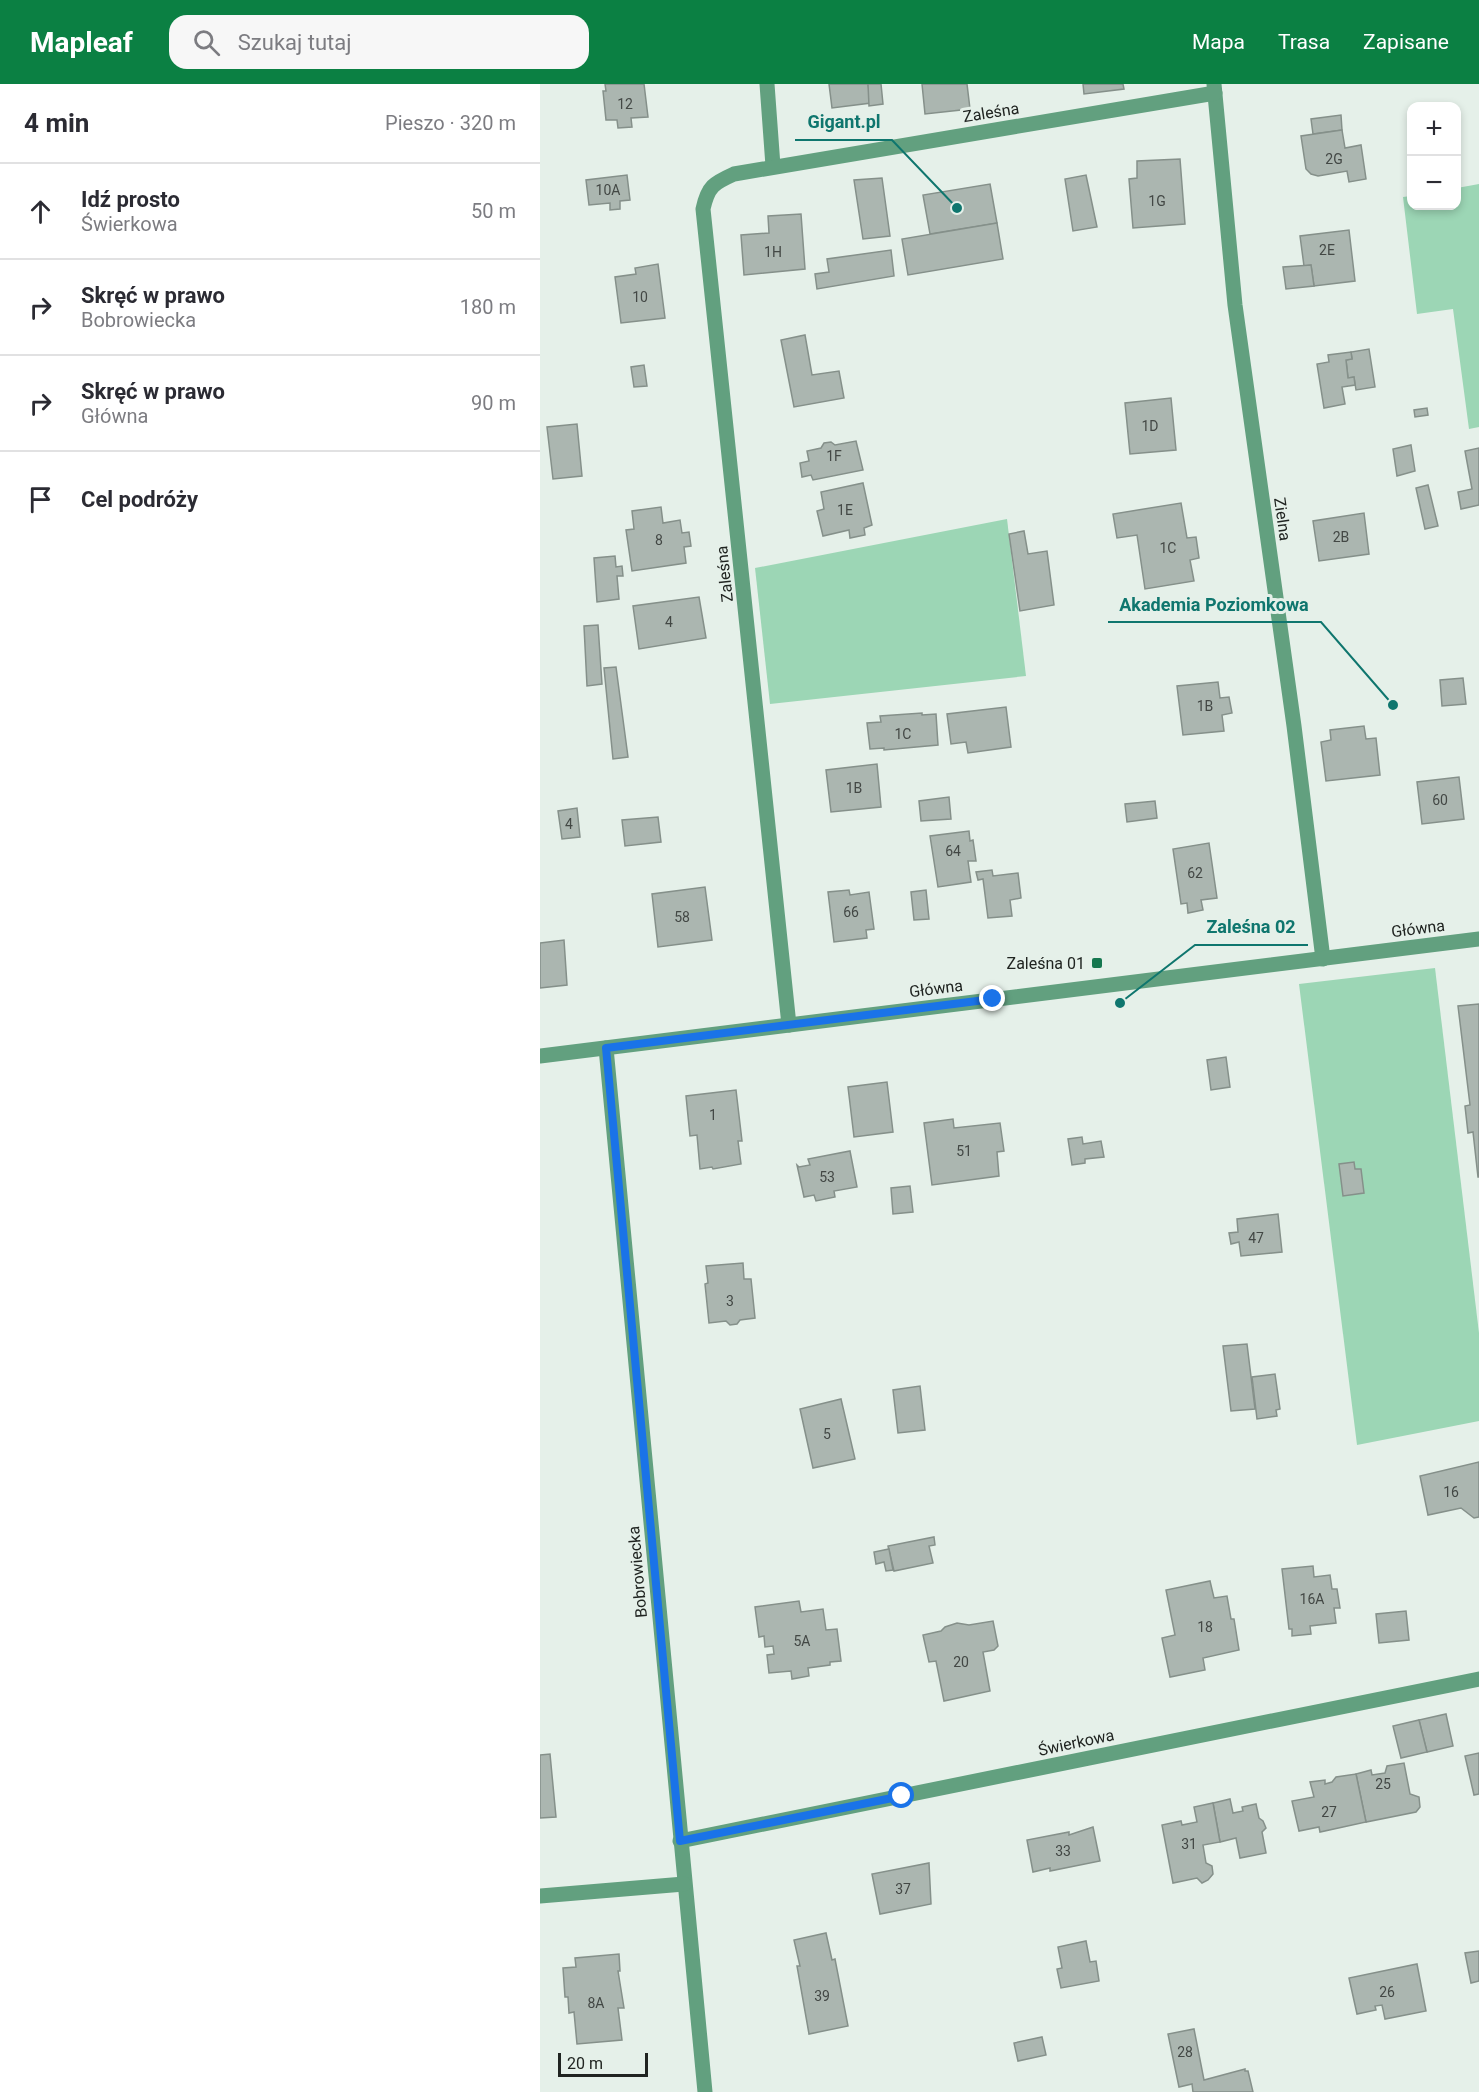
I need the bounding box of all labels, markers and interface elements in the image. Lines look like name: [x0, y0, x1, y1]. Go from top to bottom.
search box: [169, 15, 589, 69]
text: Mapleaf: [30, 26, 133, 59]
icon: search: [190, 26, 223, 59]
text: Szukaj tutaj: [238, 30, 352, 55]
text: Mapa: [1192, 30, 1245, 54]
text: Trasa: [1278, 30, 1330, 54]
text: Zapisane: [1363, 30, 1449, 54]
house number: 12: [617, 96, 633, 112]
street label: Zaleśna: [962, 99, 1020, 126]
map controls: [1407, 102, 1461, 210]
button: +: [1407, 102, 1461, 156]
callout: Gigant.pl: [795, 104, 892, 140]
text: 4 min: [24, 108, 89, 138]
text: Pieszo · 320 m: [385, 111, 516, 135]
text: Gigant.pl: [807, 111, 881, 132]
house number: 2G: [1325, 151, 1343, 167]
button: −: [1407, 156, 1461, 210]
house number: 10A: [596, 182, 620, 198]
text: Idź prosto: [81, 187, 180, 212]
house number: 1G: [1148, 193, 1166, 209]
icon: ahead: [24, 195, 57, 228]
text: 50 m: [471, 199, 516, 223]
text: Świerkowa: [81, 212, 178, 236]
house number: 2E: [1319, 242, 1335, 258]
house number: 1H: [764, 244, 782, 260]
text: Skręć w prawo: [81, 283, 225, 308]
house number: 10: [632, 289, 648, 305]
icon: right: [24, 291, 57, 324]
text: 180 m: [460, 295, 516, 319]
text: Bobrowiecka: [81, 308, 196, 332]
text: Skręć w prawo: [81, 379, 225, 404]
icon: right: [24, 387, 57, 420]
text: 90 m: [471, 391, 516, 415]
text: Główna: [81, 404, 148, 428]
house number: 1D: [1141, 418, 1159, 434]
house number: 1F: [826, 448, 842, 464]
icon: arrive: [24, 483, 57, 516]
text: Cel podróży: [81, 487, 198, 512]
street label: Zielna: [1270, 496, 1295, 542]
house number: 1E: [837, 502, 853, 518]
house number: 2B: [1333, 529, 1349, 545]
house number: 8: [655, 532, 663, 548]
house number: 1C: [1160, 540, 1176, 556]
street label: Zaleśna: [712, 545, 737, 603]
callout: Akademia Poziomkowa: [1108, 586, 1321, 622]
text: Akademia Poziomkowa: [1119, 594, 1309, 615]
house number: 4: [665, 614, 673, 630]
house number: 1B: [1197, 698, 1213, 714]
house number: 1C: [895, 726, 911, 742]
house number: 1B: [846, 780, 862, 796]
house number: 60: [1432, 792, 1448, 808]
house number: 4: [565, 816, 573, 832]
house number: 64: [945, 843, 961, 859]
house number: 62: [1187, 865, 1203, 881]
house number: 66: [843, 904, 859, 920]
house number: 58: [674, 909, 690, 925]
callout: Zaleśna 02: [1195, 909, 1308, 945]
text: Zaleśna 02: [1206, 916, 1296, 937]
street label: Główna: [1390, 916, 1446, 941]
place label: Zaleśna 01: [1007, 954, 1085, 973]
marker: Zaleśna 01: [1090, 956, 1104, 970]
street label: Główna: [908, 976, 964, 1001]
route end: [979, 985, 1005, 1011]
house number: 1: [709, 1107, 717, 1123]
house number: 51: [956, 1143, 972, 1159]
house number: 53: [819, 1169, 835, 1185]
house number: 47: [1248, 1230, 1264, 1246]
house number: 3: [726, 1293, 734, 1309]
house number: 5: [823, 1426, 831, 1442]
house number: 16: [1443, 1484, 1459, 1500]
street label: Bobrowiecka: [624, 1525, 651, 1619]
house number: 16A: [1300, 1591, 1324, 1607]
house number: 18: [1197, 1619, 1213, 1635]
house number: 5A: [793, 1633, 811, 1649]
house number: 20: [953, 1654, 969, 1670]
street label: Świerkowa: [1036, 1724, 1116, 1760]
house number: 25: [1375, 1776, 1391, 1792]
route start: [888, 1782, 914, 1808]
house number: 27: [1321, 1804, 1337, 1820]
house number: 31: [1181, 1836, 1197, 1852]
house number: 33: [1055, 1843, 1071, 1859]
house number: 37: [895, 1881, 911, 1897]
house number: 26: [1379, 1984, 1395, 2000]
house number: 39: [814, 1988, 830, 2004]
house number: 8A: [587, 1995, 605, 2011]
house number: 28: [1177, 2044, 1193, 2060]
scale bar: [558, 2050, 648, 2078]
text: 20 m: [567, 2054, 603, 2073]

